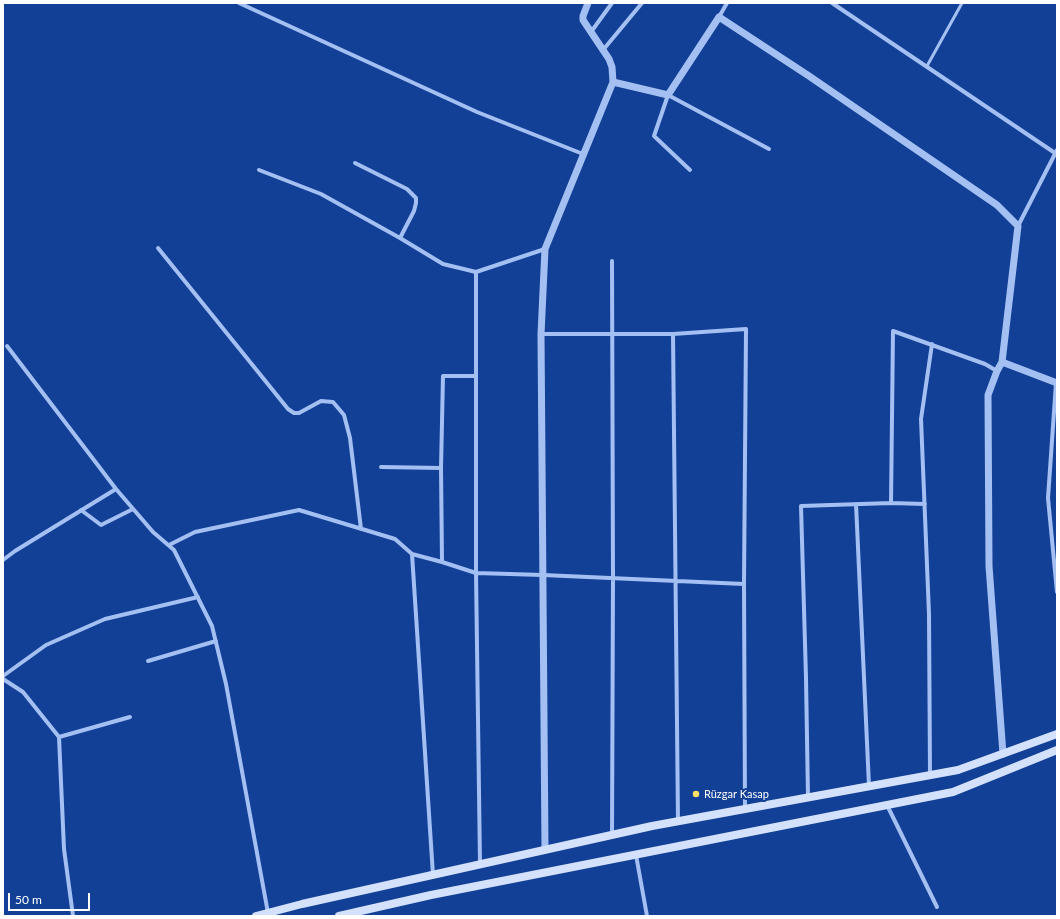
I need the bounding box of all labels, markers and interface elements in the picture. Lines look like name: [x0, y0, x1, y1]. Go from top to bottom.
place label: Rüzgar Kasap: [704, 787, 769, 801]
marker: Rüzgar Kasap: [691, 789, 701, 799]
scale bar: [10, 885, 92, 911]
text: 50 m: [15, 892, 42, 907]

